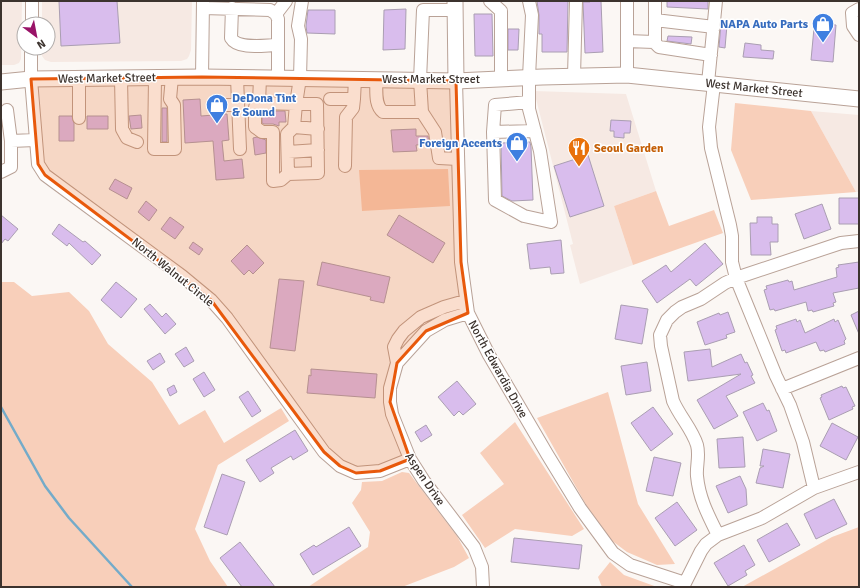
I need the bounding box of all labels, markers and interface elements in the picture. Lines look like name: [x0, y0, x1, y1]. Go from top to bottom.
shop icon: NAPA Auto Parts: [810, 11, 836, 44]
north arrow: [16, 16, 56, 56]
place label: NAPA Auto Parts: [720, 17, 809, 32]
text: N: [34, 37, 48, 52]
street label: West Market Street: [58, 70, 156, 87]
street label: West Market Street: [382, 72, 480, 87]
street label: West Market Street: [704, 76, 803, 101]
place label: DeDona Tint & Sound: [232, 91, 297, 120]
shop icon: DeDona Tint & Sound: [204, 92, 230, 125]
shop icon: Foreign Accents: [504, 130, 530, 163]
restaurant icon: Seoul Garden: [566, 135, 592, 168]
place label: Foreign Accents: [419, 136, 503, 151]
place label: Seoul Garden: [594, 141, 664, 156]
street label: North Walnut Circle: [129, 235, 217, 310]
street label: North Edwardia Drive: [464, 318, 531, 421]
street label: Aspen Drive: [401, 450, 448, 509]

